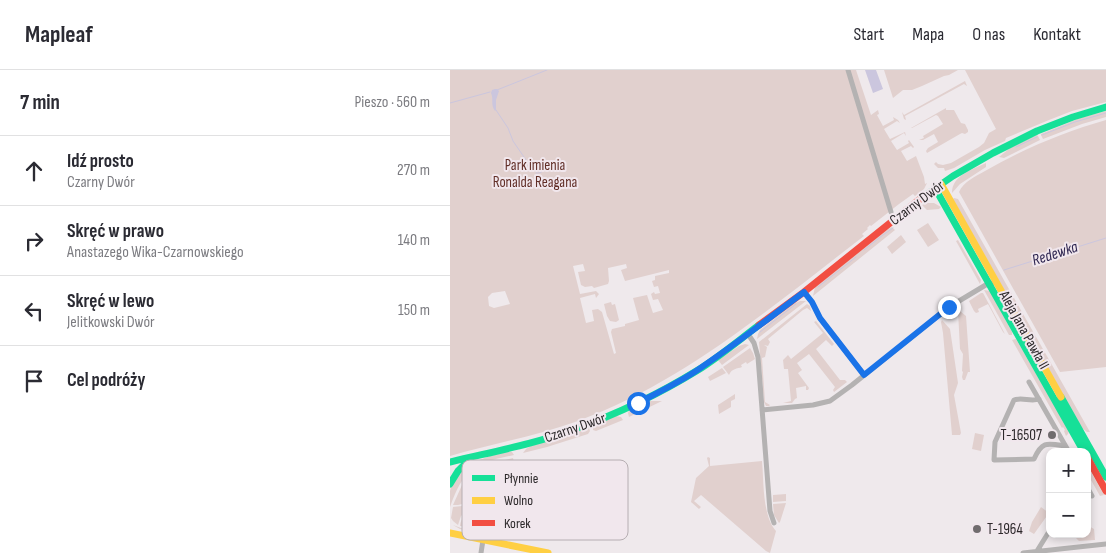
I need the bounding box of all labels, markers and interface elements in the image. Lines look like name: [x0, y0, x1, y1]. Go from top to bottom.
text: Mapleaf: [25, 20, 93, 49]
text: Start: [853, 24, 884, 45]
text: Mapa: [912, 24, 944, 45]
text: O nas: [972, 24, 1005, 45]
text: Kontakt: [1033, 24, 1081, 45]
text: 7 min: [20, 90, 60, 115]
text: Pieszo · 560 m: [354, 93, 430, 112]
text: Idź prosto: [67, 150, 134, 173]
park label: Park imienia Ronalda Reagana: [493, 156, 578, 192]
icon: ahead: [20, 157, 48, 185]
text: 270 m: [397, 161, 430, 180]
text: Czarny Dwór: [67, 173, 135, 192]
street label: Czarny Dwór: [886, 176, 949, 230]
text: Skręć w prawo: [67, 220, 164, 243]
icon: right: [20, 227, 48, 255]
text: 140 m: [398, 231, 430, 250]
water label: Redewka: [1030, 238, 1081, 270]
text: Anastazego Wika-Czarnowskiego: [67, 243, 244, 262]
street label: Aleja Jana Pawła II: [994, 286, 1053, 373]
text: Skręć w lewo: [67, 290, 154, 313]
route end: [938, 296, 961, 319]
icon: left: [20, 297, 48, 325]
text: 150 m: [398, 301, 430, 320]
text: Jelitkowski Dwór: [67, 313, 155, 332]
icon: arrive: [20, 367, 48, 395]
text: Cel podróży: [67, 369, 145, 392]
route start: [627, 392, 650, 415]
street label: Czarny Dwór: [542, 408, 609, 447]
place label: T-16507: [1001, 426, 1042, 445]
marker: T-16507: [1046, 429, 1058, 441]
map controls: [1046, 448, 1091, 538]
button: +: [1046, 448, 1091, 493]
legend: [462, 460, 628, 540]
text: Płynnie: [504, 470, 538, 487]
text: Wolno: [504, 492, 533, 509]
button: −: [1046, 493, 1091, 538]
text: Korek: [504, 515, 531, 532]
place label: T-1964: [987, 520, 1023, 539]
marker: T-1964: [971, 523, 983, 535]

